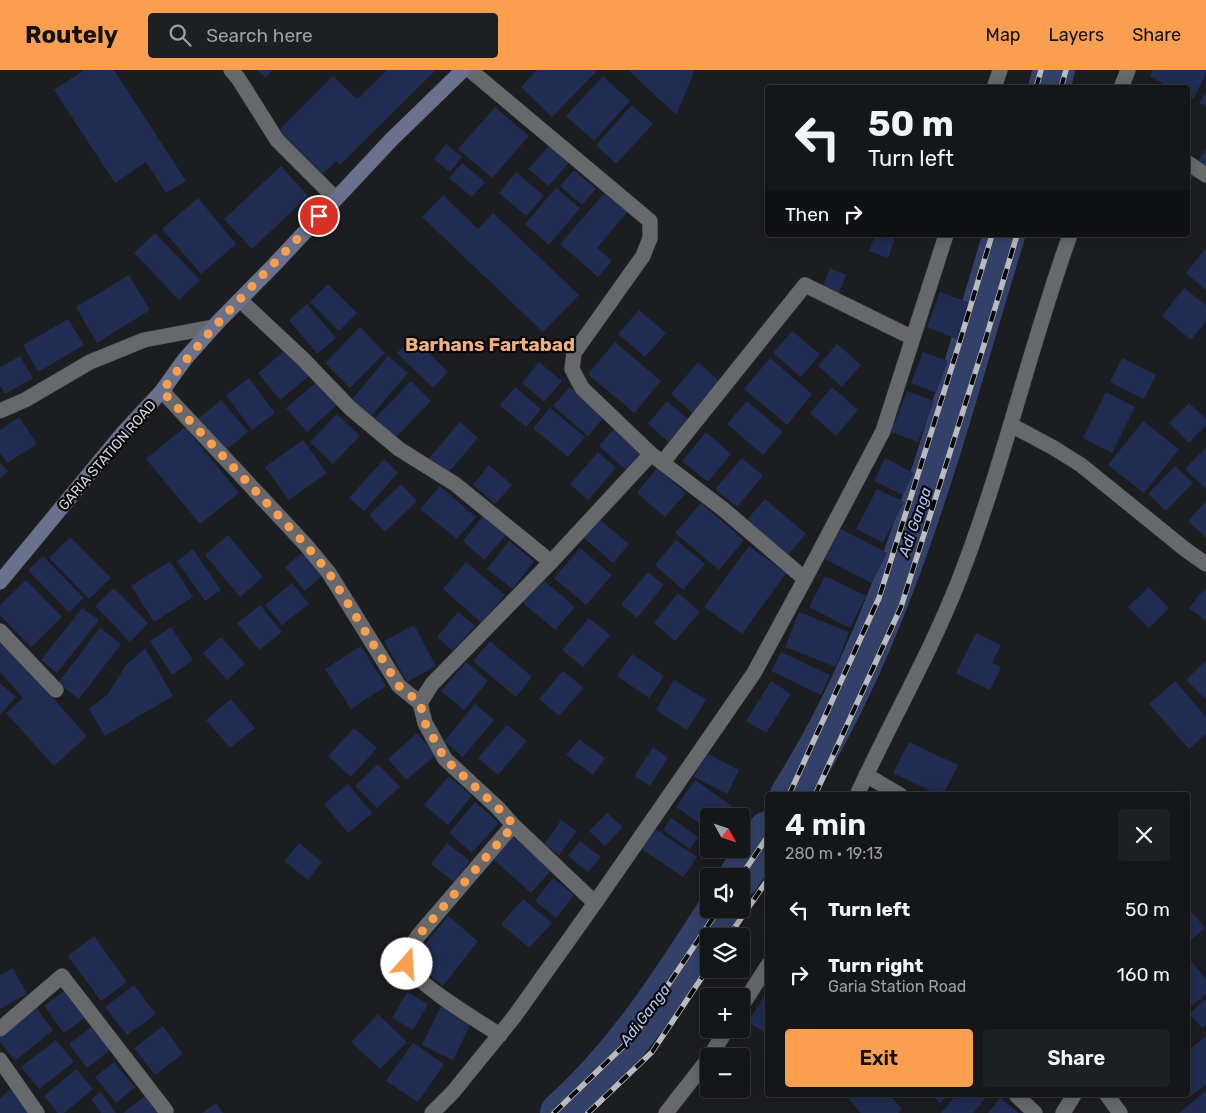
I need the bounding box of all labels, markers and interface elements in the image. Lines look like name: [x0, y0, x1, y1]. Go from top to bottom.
search box: [148, 13, 498, 58]
text: Routely: [25, 21, 118, 49]
icon: search: [166, 21, 194, 49]
text: Search here: [206, 24, 313, 47]
text: Map: [986, 24, 1021, 46]
text: Layers: [1049, 24, 1104, 46]
text: Share: [1132, 24, 1181, 46]
text: 50 m: [868, 103, 954, 145]
icon: left: [785, 105, 850, 170]
text: Turn left: [868, 145, 954, 172]
pin: [298, 195, 340, 237]
icon: right: [839, 200, 867, 228]
icon: arrive: [305, 202, 333, 230]
text: Then: [785, 203, 829, 226]
district label: Barhans Fartabad: [405, 333, 575, 356]
street label: GARIA STATION ROAD: [55, 397, 160, 514]
water label: Adi Ganga: [894, 485, 935, 560]
text: 4 min: [785, 807, 866, 843]
north arrow: [700, 808, 750, 858]
map controls: [700, 808, 750, 1098]
button: close: [1118, 809, 1170, 861]
text: 280 m · 19:13: [785, 844, 883, 863]
button: sound: [700, 868, 750, 918]
icon: left: [785, 896, 813, 924]
text: Turn left: [828, 898, 910, 921]
text: 50 m: [1125, 898, 1170, 921]
button: layers: [700, 928, 750, 978]
position arrow: [380, 937, 432, 989]
text: Turn right: [828, 954, 923, 977]
icon: right: [785, 961, 813, 989]
text: 160 m: [1117, 963, 1170, 986]
text: Garia Station Road: [828, 977, 966, 996]
water label: Adi Ganga: [616, 981, 674, 1050]
button: +: [700, 988, 750, 1038]
button: Exit: [785, 1029, 973, 1087]
button: Share: [983, 1029, 1170, 1087]
button: −: [700, 1048, 750, 1098]

